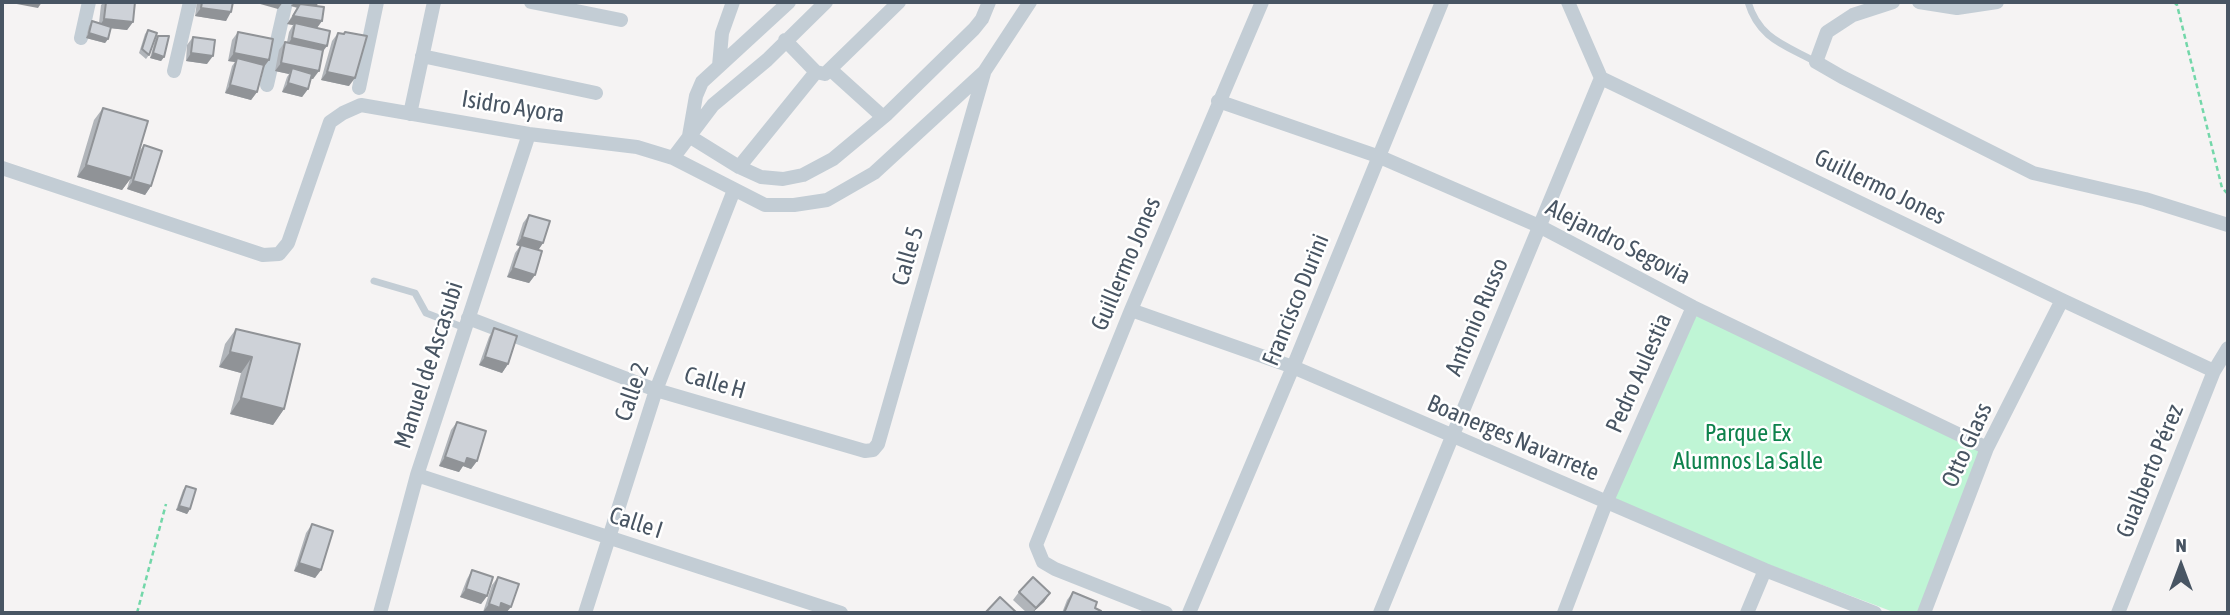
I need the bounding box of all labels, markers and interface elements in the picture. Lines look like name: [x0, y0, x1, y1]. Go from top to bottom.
street label: Isidro Ayora: [460, 85, 566, 129]
street label: Guillermo Jones: [1810, 143, 1950, 231]
street label: Guillermo Jones: [1085, 193, 1167, 335]
street label: Alejandro Segovia: [1541, 193, 1695, 291]
street label: Calle 5: [886, 223, 930, 289]
street label: Francisco Durini: [1256, 230, 1336, 370]
street label: Antonio Russo: [1439, 254, 1515, 380]
street label: Manuel de Ascasubi: [388, 278, 470, 452]
street label: Pedro Aulestia: [1600, 309, 1678, 437]
street label: Calle 2: [609, 359, 655, 425]
street label: Calle H: [681, 361, 749, 405]
street label: Boanerges Navarrete: [1423, 389, 1603, 487]
street label: Otto Glass: [1936, 398, 1998, 492]
street label: Gualberto Pérez: [2110, 400, 2190, 542]
park label: Parque Ex Alumnos La Salle: [1673, 419, 1823, 475]
street label: Calle I: [606, 501, 666, 545]
north arrow: [2146, 531, 2216, 601]
text: N: [2175, 534, 2187, 556]

